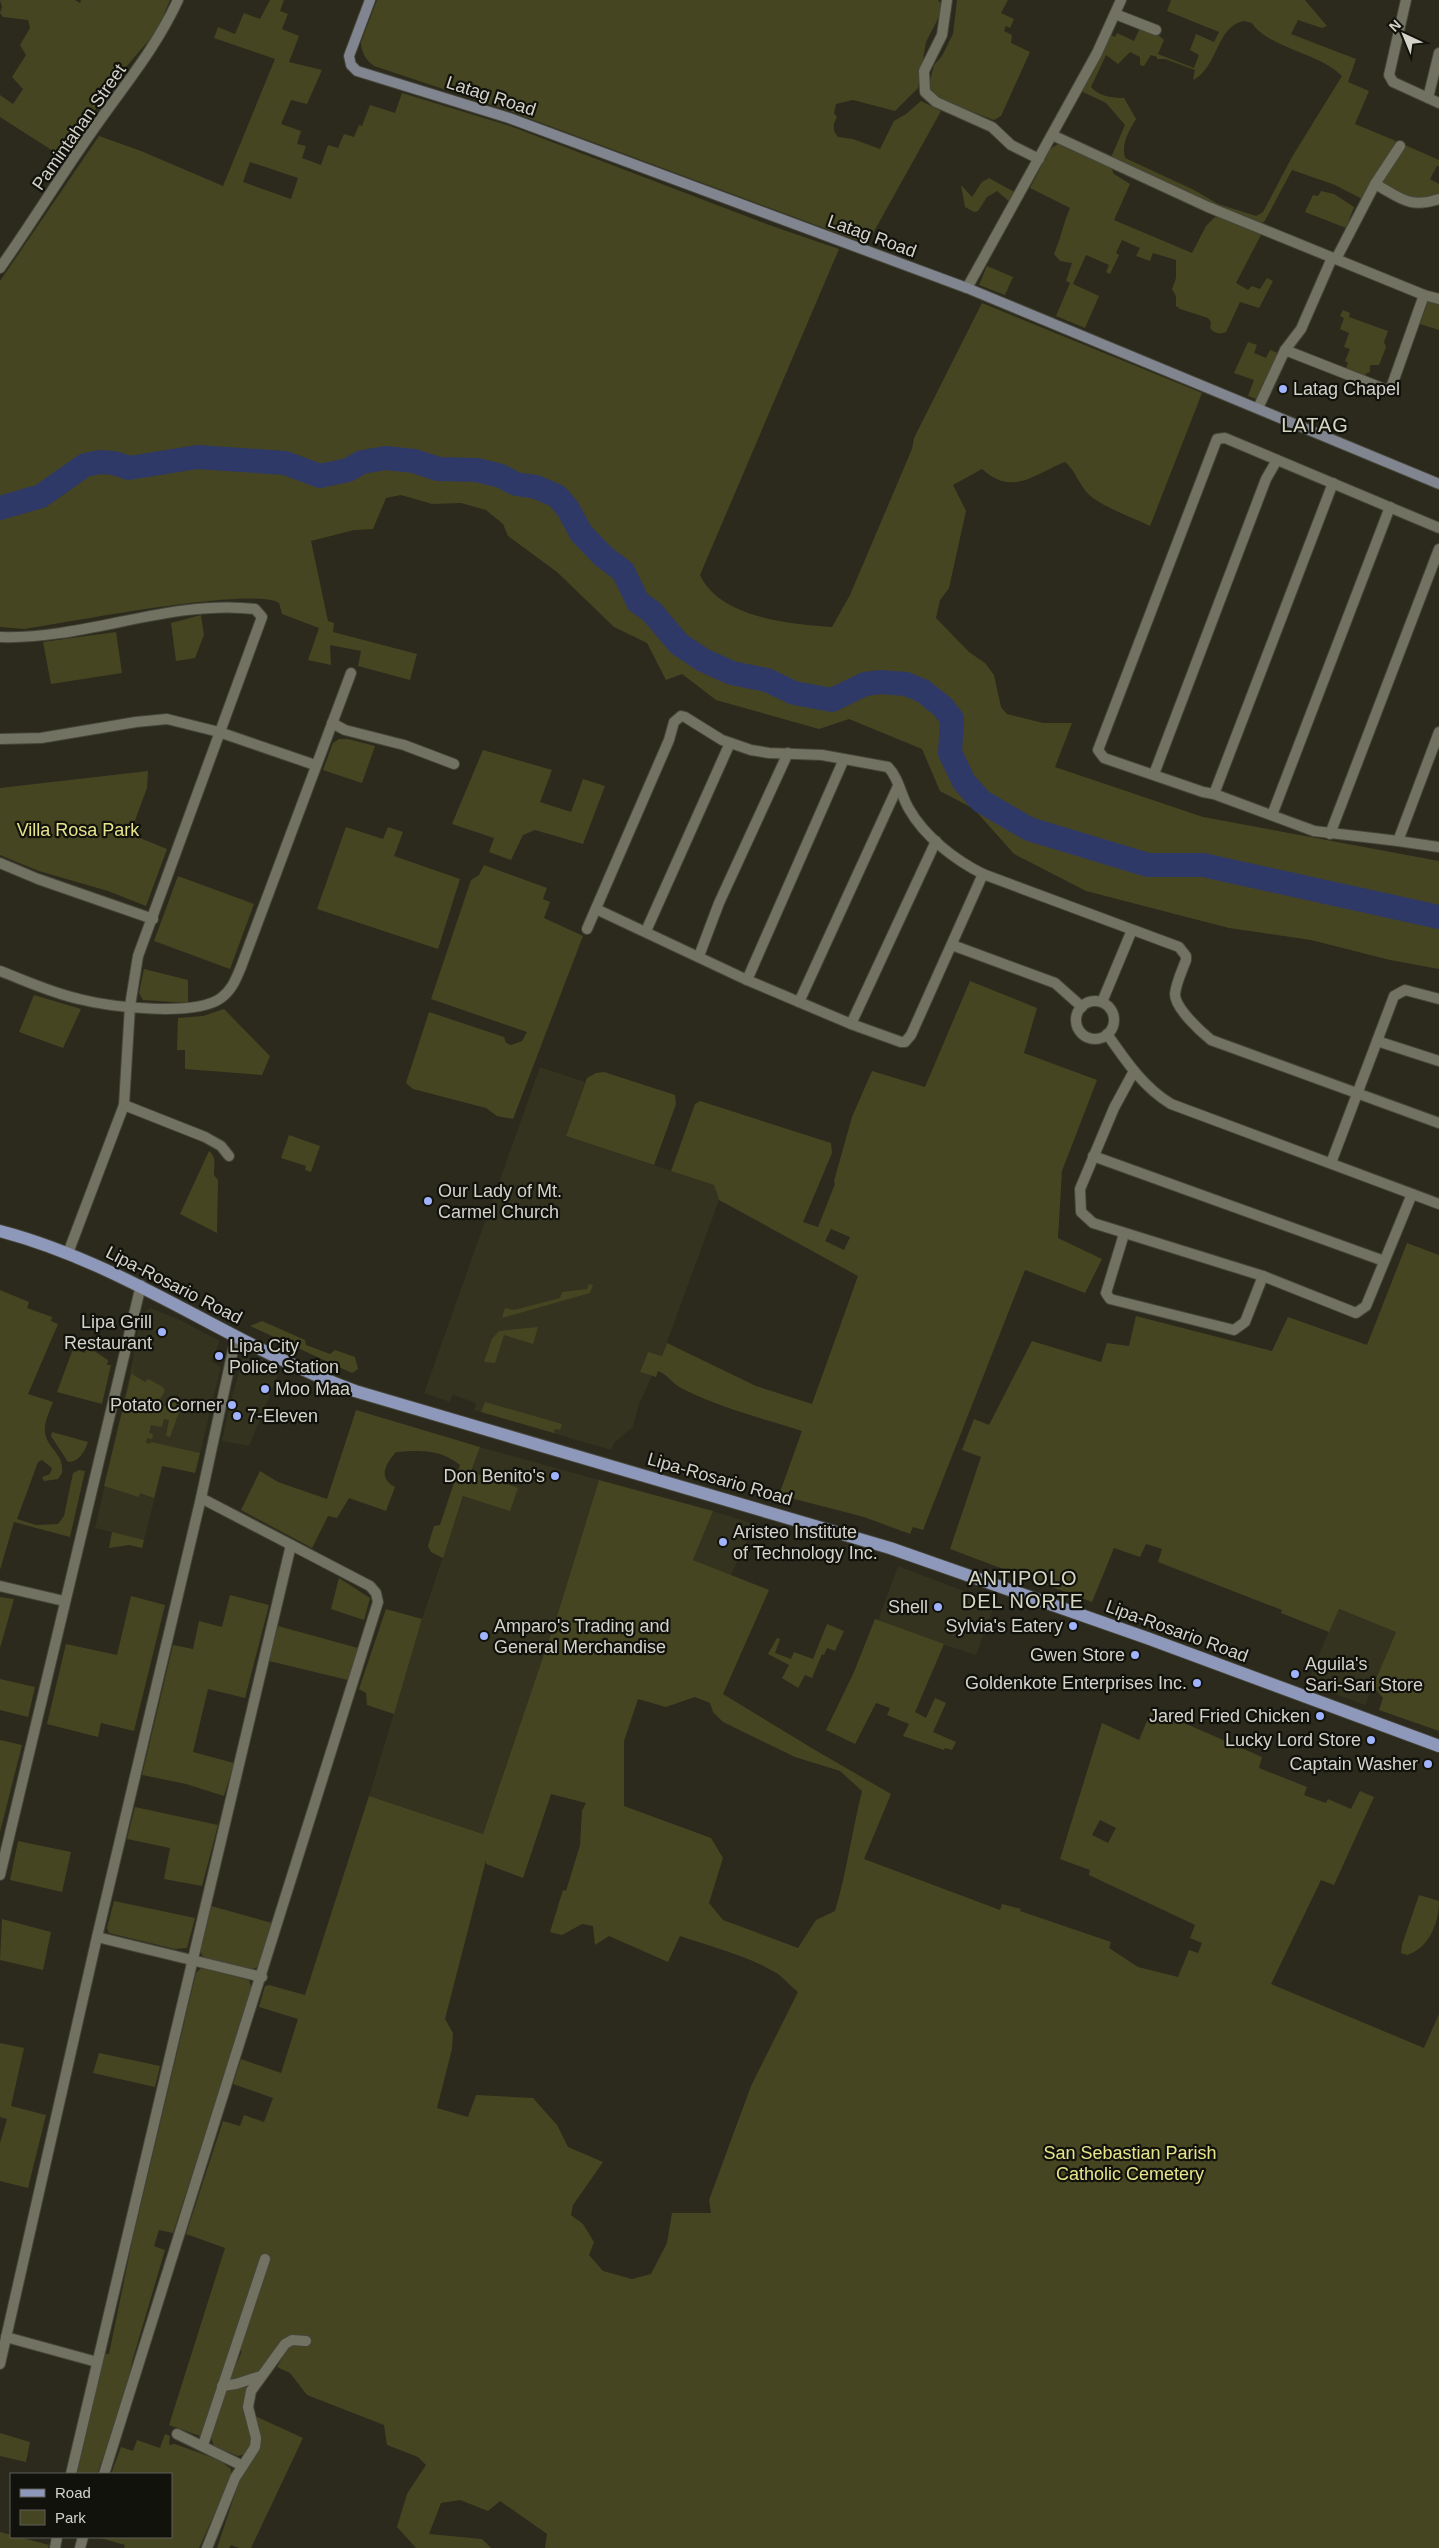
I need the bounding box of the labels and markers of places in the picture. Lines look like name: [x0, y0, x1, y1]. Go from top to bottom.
place label: Latag Chapel: [1293, 379, 1400, 399]
marker: Latag Chapel: [1277, 383, 1289, 395]
place label: Our Lady of Mt. Carmel Church: [438, 1181, 562, 1222]
marker: Our Lady of Mt. Carmel Church: [422, 1195, 434, 1207]
place label: Lipa Grill Restaurant: [64, 1312, 152, 1353]
marker: Lipa Grill Restaurant: [156, 1326, 168, 1338]
place label: Lipa City Police Station: [229, 1336, 339, 1377]
marker: Lipa City Police Station: [213, 1350, 225, 1362]
place label: Moo Maa: [275, 1379, 351, 1399]
marker: Moo Maa: [259, 1383, 271, 1395]
place label: Potato Corner: [110, 1395, 222, 1415]
marker: Potato Corner: [226, 1399, 238, 1411]
place label: 7-Eleven: [247, 1406, 318, 1426]
marker: 7-Eleven: [231, 1410, 243, 1422]
place label: Don Benito's: [444, 1466, 545, 1486]
marker: Don Benito's: [549, 1470, 561, 1482]
place label: Aristeo Institute of Technology Inc.: [733, 1522, 878, 1563]
marker: Aristeo Institute of Technology Inc.: [717, 1536, 729, 1548]
place label: Shell: [888, 1597, 928, 1617]
marker: Shell: [932, 1601, 944, 1613]
place label: Amparo's Trading and General Merchandise: [494, 1616, 670, 1657]
place label: Sylvia's Eatery: [946, 1616, 1063, 1636]
marker: Sylvia's Eatery: [1067, 1620, 1079, 1632]
marker: Amparo's Trading and General Merchandise: [478, 1630, 490, 1642]
place label: Gwen Store: [1030, 1645, 1125, 1665]
marker: Gwen Store: [1129, 1649, 1141, 1661]
place label: Aguila's Sari-Sari Store: [1305, 1654, 1423, 1695]
marker: Aguila's Sari-Sari Store: [1289, 1668, 1301, 1680]
place label: Goldenkote Enterprises Inc.: [965, 1673, 1187, 1693]
marker: Goldenkote Enterprises Inc.: [1191, 1677, 1203, 1689]
place label: Jared Fried Chicken: [1149, 1706, 1310, 1726]
marker: Jared Fried Chicken: [1314, 1710, 1326, 1722]
place label: Lucky Lord Store: [1225, 1730, 1361, 1750]
marker: Lucky Lord Store: [1365, 1734, 1377, 1746]
place label: Captain Washer: [1290, 1754, 1418, 1774]
marker: Captain Washer: [1422, 1758, 1434, 1770]

